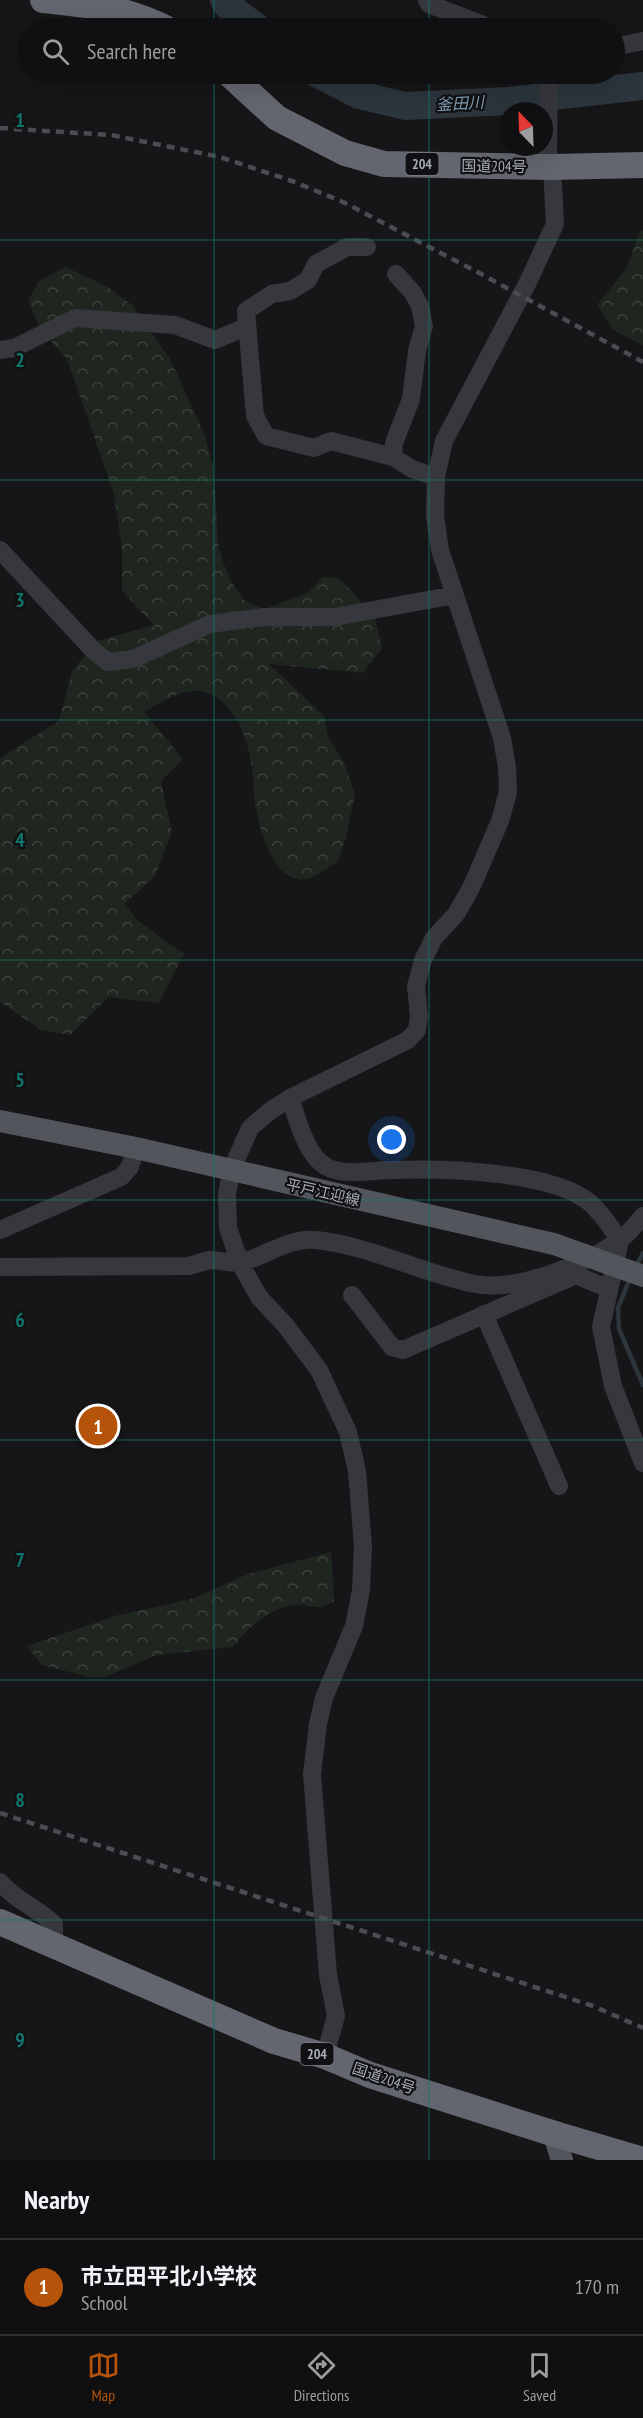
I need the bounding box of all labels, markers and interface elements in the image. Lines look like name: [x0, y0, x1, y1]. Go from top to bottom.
search box: [18, 18, 625, 84]
icon: search: [39, 35, 72, 68]
text: Search here: [87, 37, 176, 65]
water label: 釜田川: [436, 92, 486, 114]
north arrow: [499, 102, 553, 156]
text: 1: [15, 107, 25, 133]
road number: 204: [406, 153, 438, 175]
street label: 国道204号: [461, 156, 527, 176]
text: 2: [15, 347, 25, 373]
text: 3: [15, 587, 25, 613]
text: 4: [15, 827, 25, 853]
text: 5: [15, 1067, 25, 1093]
your location: [377, 1125, 406, 1154]
street label: 平戸江迎線: [284, 1174, 362, 1210]
text: 6: [15, 1307, 25, 1333]
pin: 1: [78, 1404, 118, 1448]
text: 7: [15, 1547, 25, 1573]
text: 8: [15, 1787, 25, 1813]
text: 9: [15, 2027, 25, 2053]
road number: 204: [300, 2043, 334, 2065]
street label: 国道204号: [350, 2058, 418, 2098]
text: Nearby: [24, 2183, 89, 2216]
text: 市立田平北小学校: [81, 2262, 257, 2290]
text: 1: [39, 2274, 48, 2300]
text: 170 m: [575, 2274, 619, 2300]
text: School: [81, 2290, 127, 2316]
tab: Map: [87, 2349, 120, 2405]
tab: Directions: [294, 2349, 349, 2405]
tab: Saved: [523, 2349, 556, 2405]

